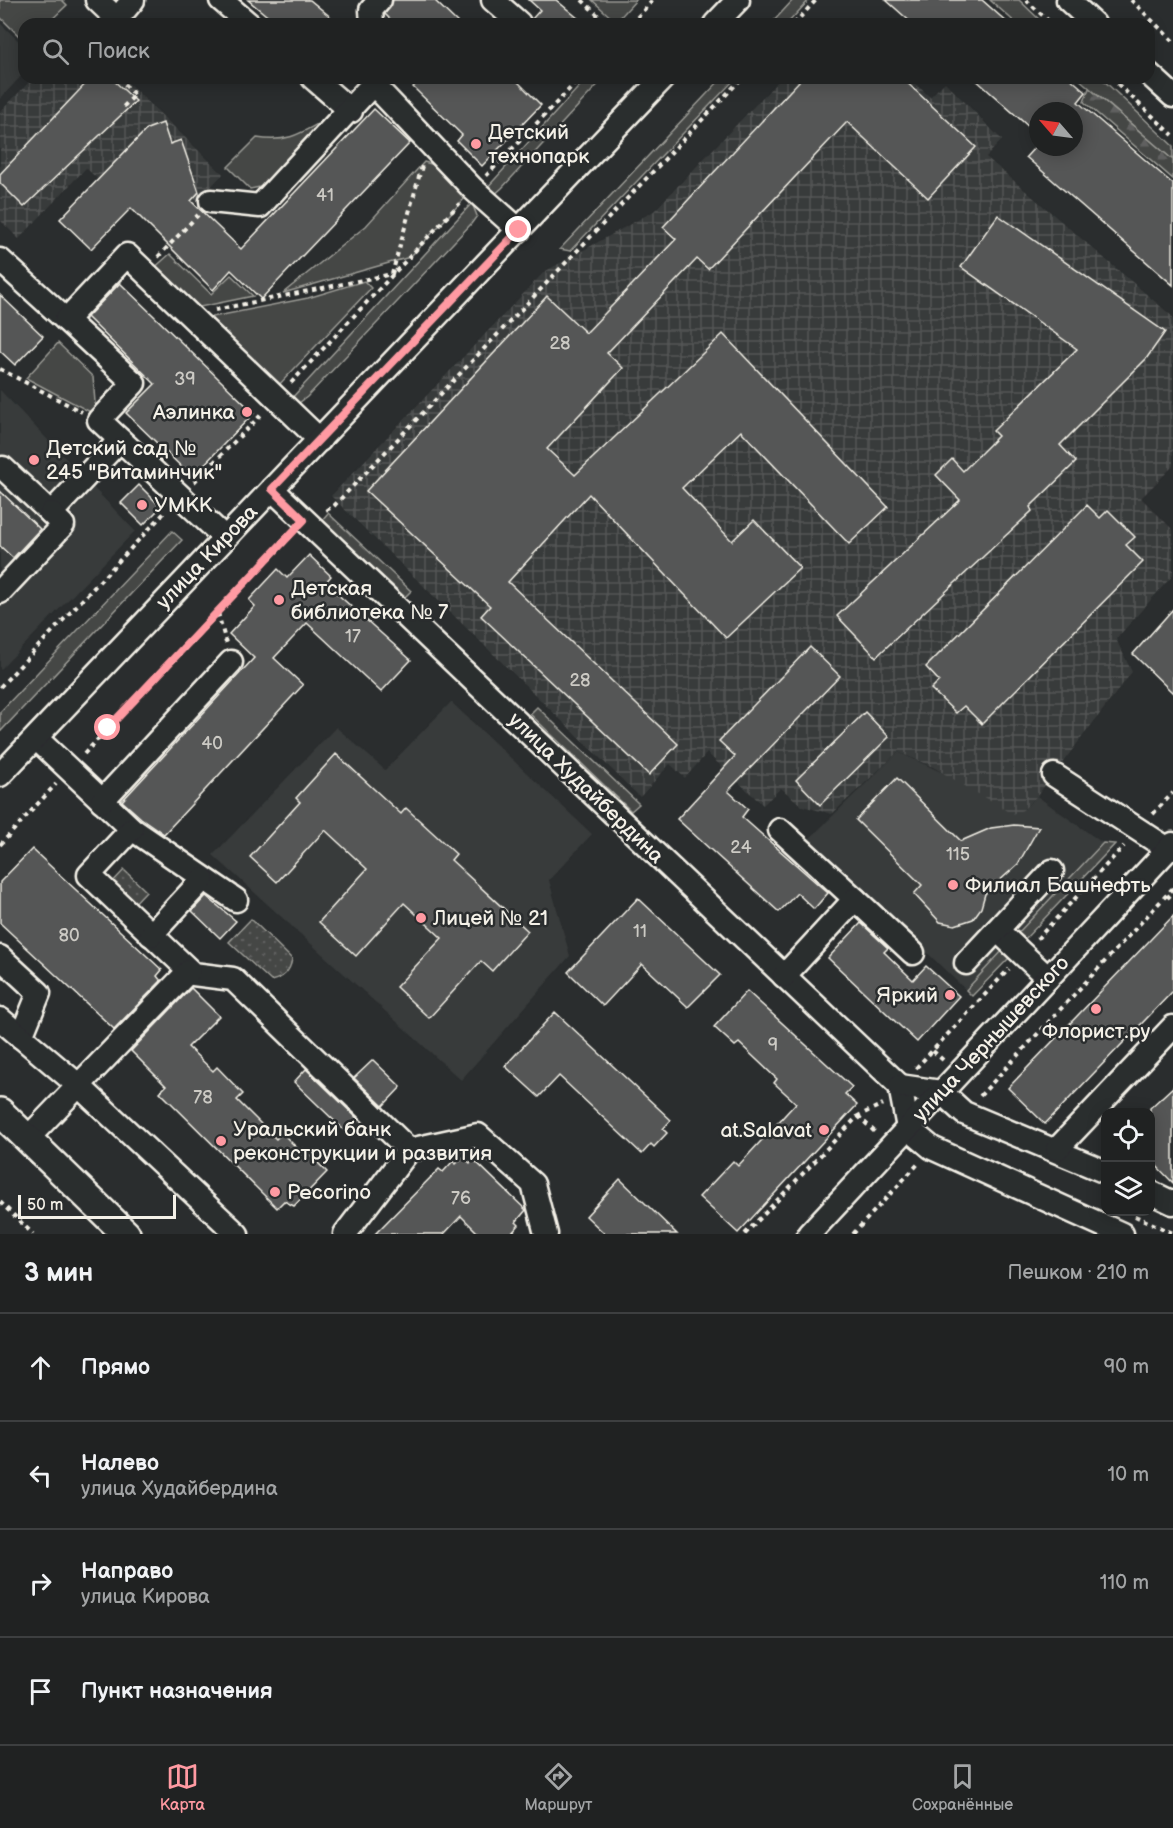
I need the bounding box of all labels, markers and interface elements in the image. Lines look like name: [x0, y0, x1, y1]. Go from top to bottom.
search box: [18, 18, 1155, 84]
icon: search: [39, 35, 72, 68]
text: Поиск: [87, 38, 150, 65]
north arrow: [1029, 102, 1083, 156]
place label: Детский технопарк: [488, 120, 589, 169]
marker: Детский технопарк: [469, 137, 483, 151]
house number: 41: [316, 185, 334, 206]
route end: [505, 216, 531, 242]
house number: 28: [549, 333, 571, 354]
house number: 39: [174, 369, 196, 390]
place label: Аэлинка: [152, 400, 236, 425]
marker: Аэлинка: [240, 405, 254, 419]
place label: Детский сад № 245 "Витаминчик": [46, 436, 222, 485]
marker: Детский сад № 245 "Витаминчик": [27, 453, 41, 467]
place label: УМКК: [154, 493, 213, 518]
marker: УМКК: [135, 498, 149, 512]
street label: улица Кирова: [151, 499, 263, 614]
place label: Детская библиотека № 7: [291, 576, 449, 625]
marker: Детская библиотека № 7: [272, 593, 286, 607]
house number: 17: [345, 626, 361, 647]
house number: 28: [569, 670, 591, 691]
street label: улица Худайбердина: [503, 707, 669, 869]
route start: [94, 714, 120, 740]
house number: 40: [201, 733, 223, 754]
house number: 24: [730, 837, 752, 858]
house number: 115: [946, 844, 970, 865]
place label: Филиал Башнефть: [965, 873, 1151, 898]
marker: Филиал Башнефть: [946, 878, 960, 892]
place label: Лицей № 21: [432, 906, 548, 931]
marker: Лицей № 21: [414, 911, 428, 925]
house number: 11: [633, 921, 647, 942]
house number: 80: [58, 925, 80, 946]
street label: улица Чернышевского: [908, 951, 1074, 1127]
place label: Яркий: [877, 983, 938, 1008]
marker: Яркий: [943, 988, 957, 1002]
marker: Флорист.ру: [1089, 1002, 1103, 1016]
place label: Флорист.ру: [1042, 1019, 1151, 1044]
house number: 9: [768, 1035, 778, 1056]
house number: 78: [193, 1087, 213, 1108]
map controls: [1101, 1108, 1155, 1216]
button: locate: [1101, 1108, 1155, 1162]
place label: Уральский банк реконструкции и развития: [233, 1117, 492, 1166]
place label: at.Salavat: [720, 1118, 813, 1143]
marker: at.Salavat: [817, 1123, 831, 1137]
marker: Уральский банк реконструкции и развития: [214, 1134, 228, 1148]
button: layers: [1101, 1162, 1155, 1216]
place label: Pecorino: [287, 1180, 371, 1205]
marker: Pecorino: [268, 1185, 282, 1199]
house number: 76: [451, 1188, 471, 1209]
scale bar: [18, 1192, 176, 1220]
text: 50 m: [27, 1196, 63, 1215]
text: 3 мин: [24, 1258, 93, 1289]
text: Пешком · 210 m: [1008, 1261, 1149, 1285]
icon: ahead: [24, 1351, 57, 1384]
text: Прямо: [81, 1354, 150, 1381]
text: 90 m: [1104, 1355, 1149, 1379]
text: Налево: [81, 1450, 159, 1477]
icon: left: [24, 1459, 57, 1492]
text: 10 m: [1108, 1463, 1149, 1487]
text: улица Худайбердина: [81, 1477, 278, 1501]
text: Направо: [81, 1558, 173, 1585]
icon: right: [24, 1567, 57, 1600]
text: 110 m: [1100, 1571, 1149, 1595]
text: улица Кирова: [81, 1585, 210, 1609]
icon: arrive: [24, 1675, 57, 1708]
text: Пункт назначения: [81, 1678, 273, 1705]
tab: Карта: [160, 1760, 205, 1815]
tab: Маршрут: [524, 1760, 593, 1815]
tab: Сохранённые: [912, 1760, 1013, 1815]

